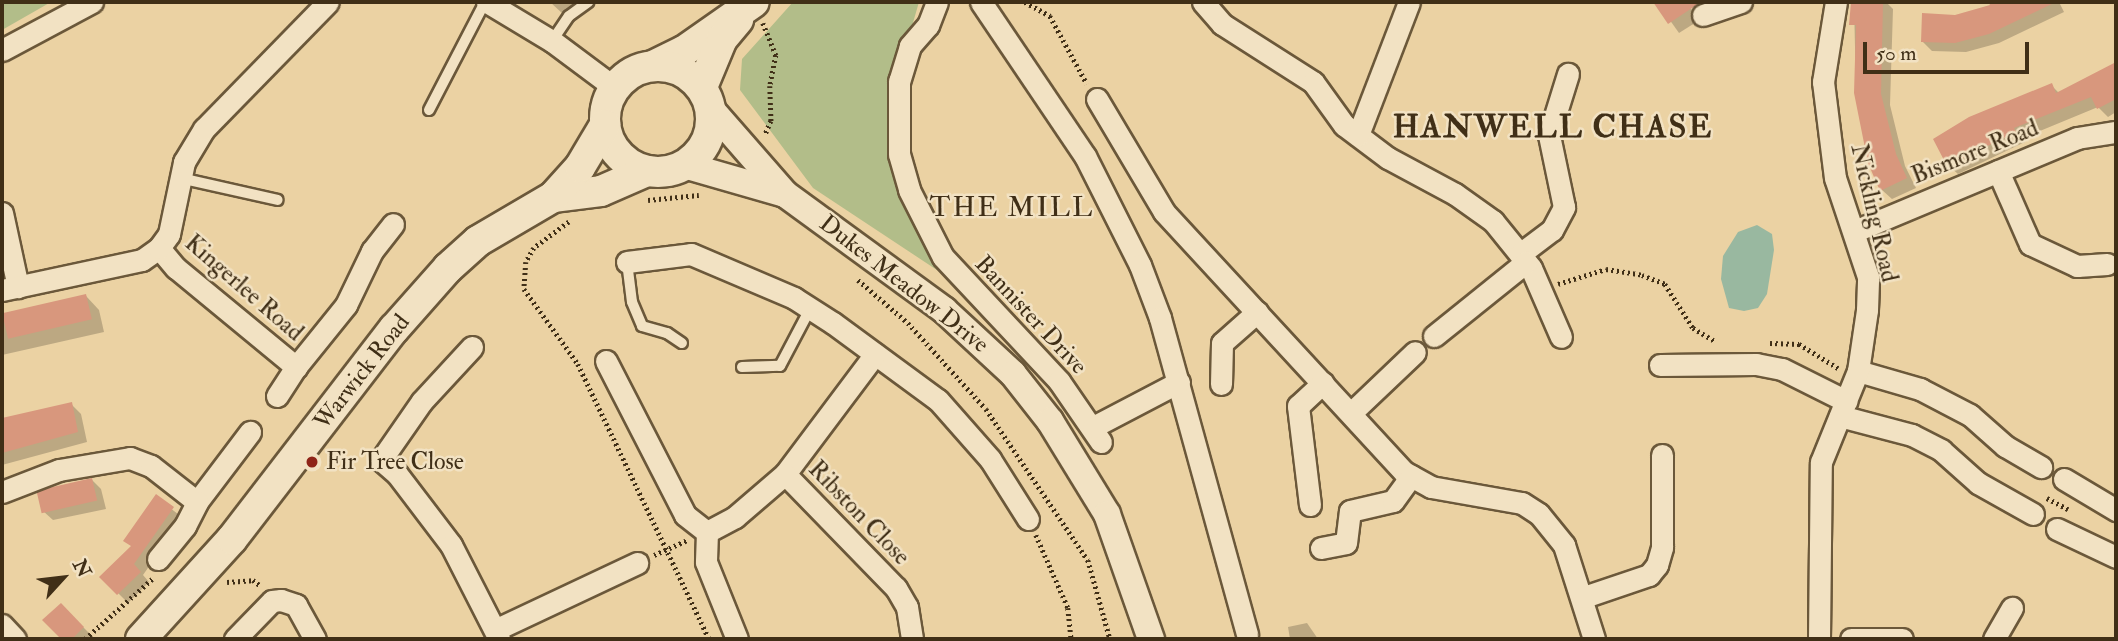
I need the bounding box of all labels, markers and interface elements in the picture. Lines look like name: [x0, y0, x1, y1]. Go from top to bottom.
scale bar: [1866, 28, 2032, 72]
text: 50 m: [1876, 40, 1917, 67]
district label: HANWELL CHASE: [1394, 108, 1712, 146]
street label: Bismore Road: [1907, 113, 2043, 191]
street label: Nickling Road: [1844, 141, 1904, 285]
district label: THE MILL: [931, 191, 1093, 225]
street label: Dukes Meadow Drive: [814, 209, 994, 359]
street label: Kingerlee Road: [179, 229, 309, 347]
street label: Bannister Drive: [969, 250, 1093, 380]
street label: Warwick Road: [308, 309, 416, 435]
place label: Fir Tree Close: [326, 448, 464, 476]
marker: Fir Tree Close: [304, 454, 320, 470]
street label: Ribston Close: [802, 455, 916, 571]
north arrow: [28, 543, 98, 613]
text: N: [67, 555, 96, 581]

